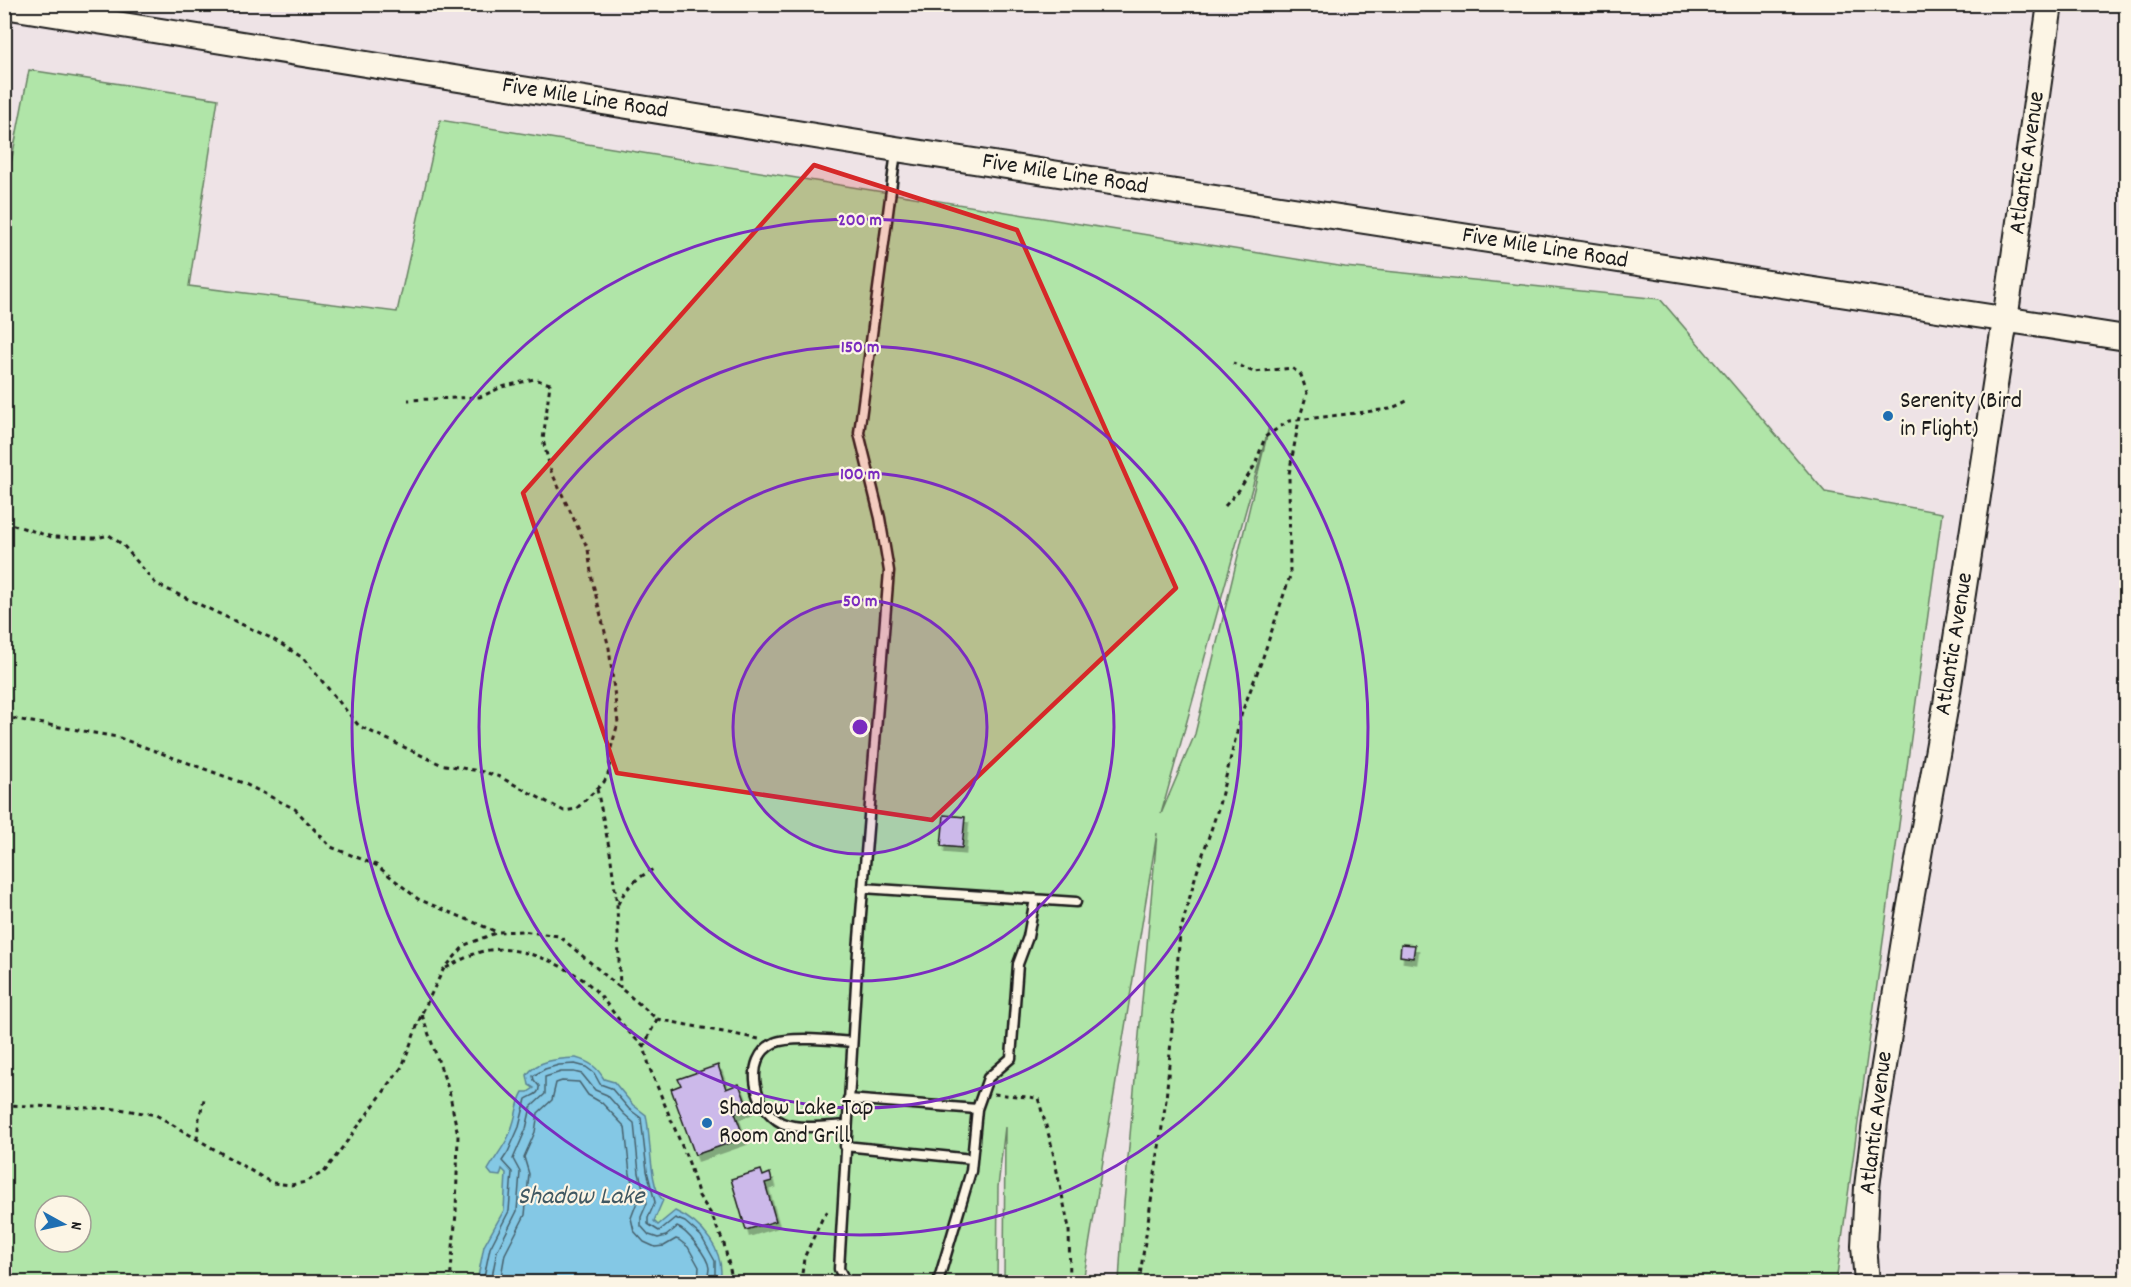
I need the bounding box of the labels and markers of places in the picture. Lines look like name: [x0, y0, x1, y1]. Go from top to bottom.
place label: Serenity (Bird in Flight): [1900, 385, 2022, 447]
marker: Serenity (Bird in Flight): [1881, 409, 1895, 423]
centre of rings: [850, 717, 870, 737]
place label: Shadow Lake Tap Room and Grill: [719, 1092, 874, 1154]
marker: Shadow Lake Tap Room and Grill: [700, 1116, 714, 1130]

